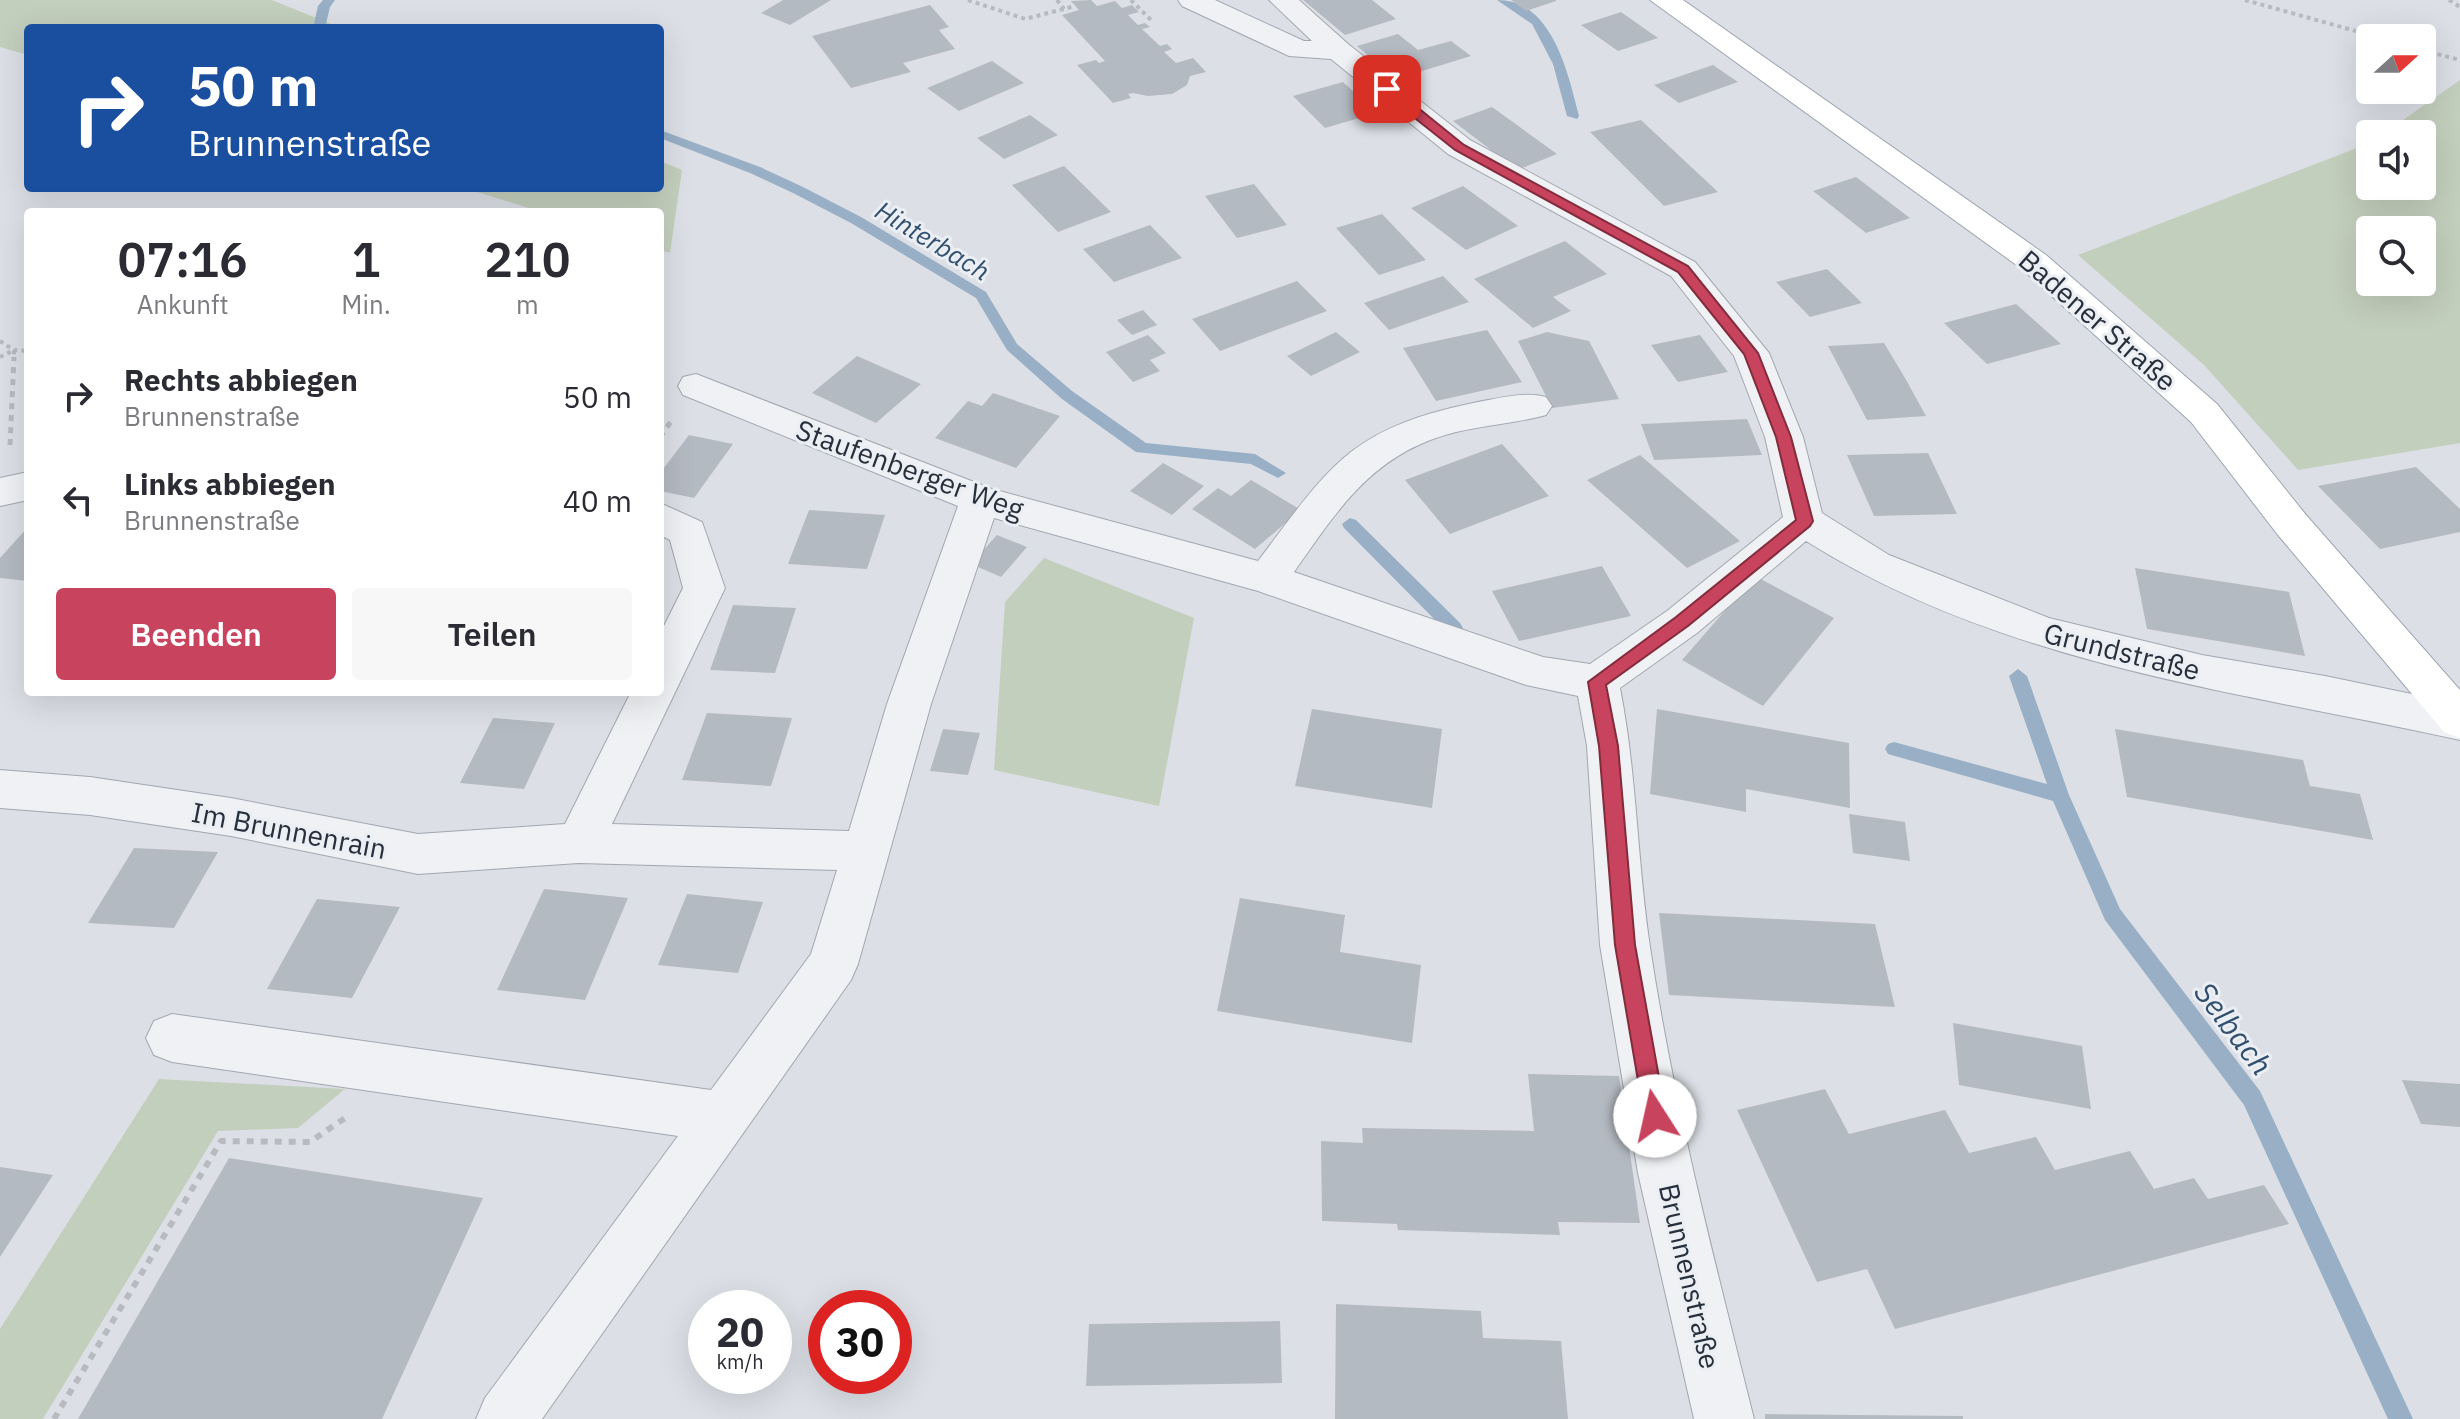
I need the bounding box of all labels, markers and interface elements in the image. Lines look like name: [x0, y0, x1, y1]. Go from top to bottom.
north arrow: [2356, 24, 2436, 104]
map controls: [2356, 24, 2436, 296]
text: 50 m: [188, 49, 318, 121]
pin: [1353, 55, 1421, 123]
icon: right: [56, 56, 160, 160]
icon: arrive: [1365, 67, 1409, 111]
text: Brunnenstraße: [188, 119, 431, 166]
button: sound: [2356, 120, 2436, 200]
water label: Hinterbach: [870, 193, 996, 287]
button: search: [2356, 216, 2436, 296]
text: 07:16: [117, 228, 248, 290]
text: 1: [352, 228, 380, 290]
text: 210: [484, 228, 571, 290]
street label: Badener Straße: [2011, 241, 2185, 399]
text: Ankunft: [137, 287, 229, 321]
text: Min.: [341, 287, 391, 321]
text: m: [516, 287, 539, 321]
text: Rechts abbiegen: [124, 360, 358, 399]
icon: right: [56, 374, 100, 418]
text: 50 m: [563, 377, 632, 416]
text: Brunnenstraße: [124, 399, 300, 433]
street label: Staufenberger Weg: [791, 411, 1029, 527]
text: Links abbiegen: [124, 464, 336, 503]
icon: left: [56, 478, 100, 522]
text: 40 m: [563, 481, 632, 520]
text: Brunnenstraße: [124, 503, 300, 537]
button: Beenden: [56, 588, 336, 680]
button: Teilen: [352, 588, 632, 680]
street label: Grundstraße: [2040, 614, 2204, 688]
street label: Im Brunnenrain: [188, 793, 390, 867]
water label: Selbach: [2186, 974, 2282, 1082]
position arrow: [1613, 1074, 1697, 1158]
street label: Brunnenstraße: [1651, 1180, 1729, 1372]
speed limit sign: 30: [808, 1290, 912, 1394]
text: 20: [716, 1306, 764, 1358]
text: km/h: [716, 1348, 764, 1375]

